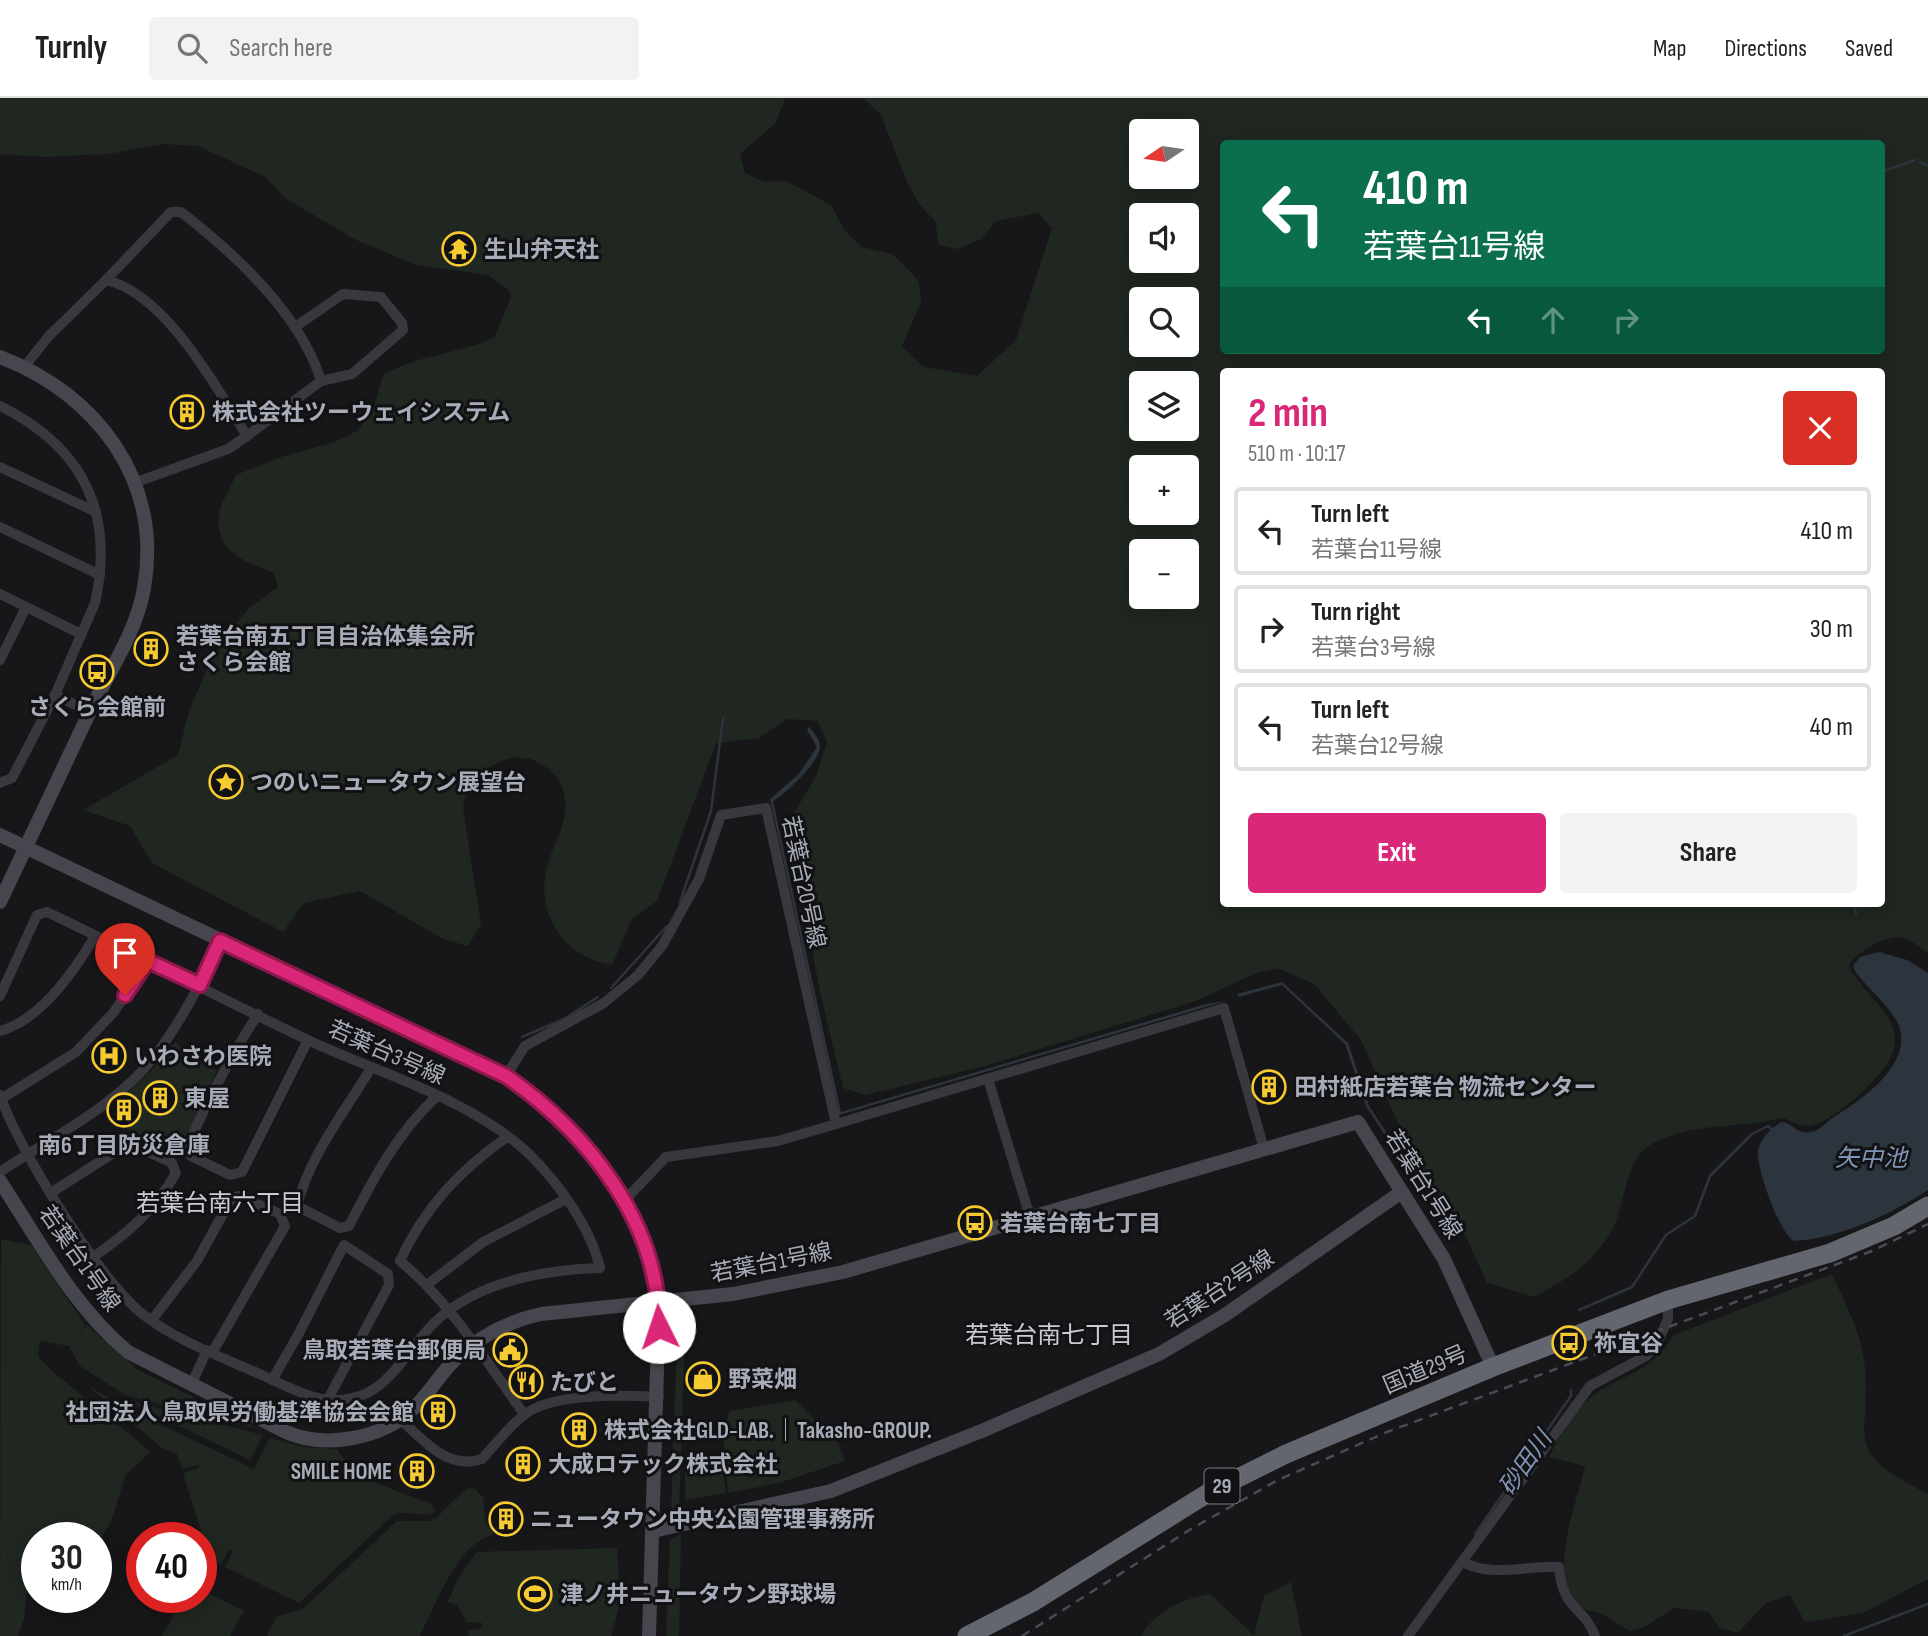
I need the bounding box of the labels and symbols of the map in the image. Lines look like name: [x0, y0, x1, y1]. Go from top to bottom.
north arrow: [1129, 119, 1199, 189]
temple icon: 生山弁天社: [440, 230, 478, 268]
place label: 生山弁天社: [484, 236, 599, 264]
building icon: 株式会社ツーウェイシステム: [168, 393, 206, 431]
place label: 株式会社ツーウェイシステム: [212, 399, 510, 427]
place label: 若葉台南五丁目自治体集会所 さくら会館: [176, 623, 475, 677]
building icon: 若葉台南五丁目自治体集会所 さくら会館: [132, 630, 170, 668]
bus stop icon: さくら会館前: [78, 653, 116, 691]
place label: さくら会館前: [28, 694, 166, 722]
place icon: つのいニュータウン展望台: [207, 763, 245, 801]
place label: つのいニュータウン展望台: [250, 769, 526, 797]
street label: 若葉台20号線: [775, 813, 831, 951]
pin: [95, 923, 155, 995]
street label: 若葉台3号線: [324, 1015, 449, 1091]
hospital icon: いわさわ医院: [90, 1037, 128, 1075]
place label: いわさわ医院: [134, 1043, 272, 1071]
building icon: 田村紙店若葉台 物流センター: [1250, 1068, 1288, 1106]
place label: 田村紙店若葉台 物流センター: [1294, 1074, 1597, 1102]
building icon: 東屋: [141, 1079, 179, 1117]
place label: 東屋: [184, 1085, 230, 1113]
building icon: 南6丁目防災倉庫: [105, 1091, 143, 1129]
street label: 若葉台1号線: [1379, 1125, 1468, 1244]
place label: 南6丁目防災倉庫: [38, 1132, 210, 1160]
water label: 矢中池: [1835, 1144, 1909, 1173]
district label: 若葉台南六丁目: [136, 1189, 304, 1218]
street label: 若葉台1号線: [32, 1200, 126, 1317]
bus stop icon: 若葉台南七丁目: [956, 1204, 994, 1242]
place label: 若葉台南七丁目: [1000, 1210, 1161, 1238]
street label: 若葉台1号線: [708, 1237, 834, 1288]
street label: 若葉台2号線: [1160, 1244, 1279, 1335]
position arrow: [622, 1290, 696, 1364]
district label: 若葉台南七丁目: [965, 1321, 1133, 1350]
bus stop icon: 祢宜谷: [1550, 1324, 1588, 1362]
place label: 祢宜谷: [1594, 1330, 1663, 1358]
public building icon: 鳥取若葉台郵便局: [491, 1331, 529, 1369]
place label: 鳥取若葉台郵便局: [302, 1337, 486, 1365]
street label: 国道29号: [1379, 1340, 1472, 1400]
shop icon: 野菜畑: [684, 1360, 722, 1398]
restaurant icon: たびと: [507, 1363, 545, 1401]
place label: 野菜畑: [728, 1366, 797, 1394]
place label: たびと: [550, 1369, 619, 1397]
building icon: 社団法人 鳥取県労働基準協会会館: [419, 1393, 457, 1431]
place label: 社団法人 鳥取県労働基準協会会館: [65, 1399, 414, 1427]
building icon: 株式会社GLD-LAB.｜Takasho-GROUP.: [560, 1411, 598, 1449]
place label: 株式会社GLD-LAB.｜Takasho-GROUP.: [604, 1417, 932, 1445]
water label: 砂田川: [1493, 1423, 1560, 1501]
building icon: 大成ロテック株式会社: [504, 1445, 542, 1483]
place label: 大成ロテック株式会社: [548, 1451, 778, 1479]
building icon: SMILE HOME: [398, 1452, 436, 1490]
place label: SMILE HOME: [291, 1458, 392, 1486]
road number: 29: [1204, 1468, 1240, 1504]
building icon: ニュータウン中央公園管理事務所: [487, 1500, 525, 1538]
place label: ニュータウン中央公園管理事務所: [530, 1506, 875, 1534]
speed limit sign: 40: [126, 1522, 217, 1613]
sports icon: 津ノ井ニュータウン野球場: [516, 1575, 554, 1613]
place label: 津ノ井ニュータウン野球場: [560, 1581, 836, 1609]

